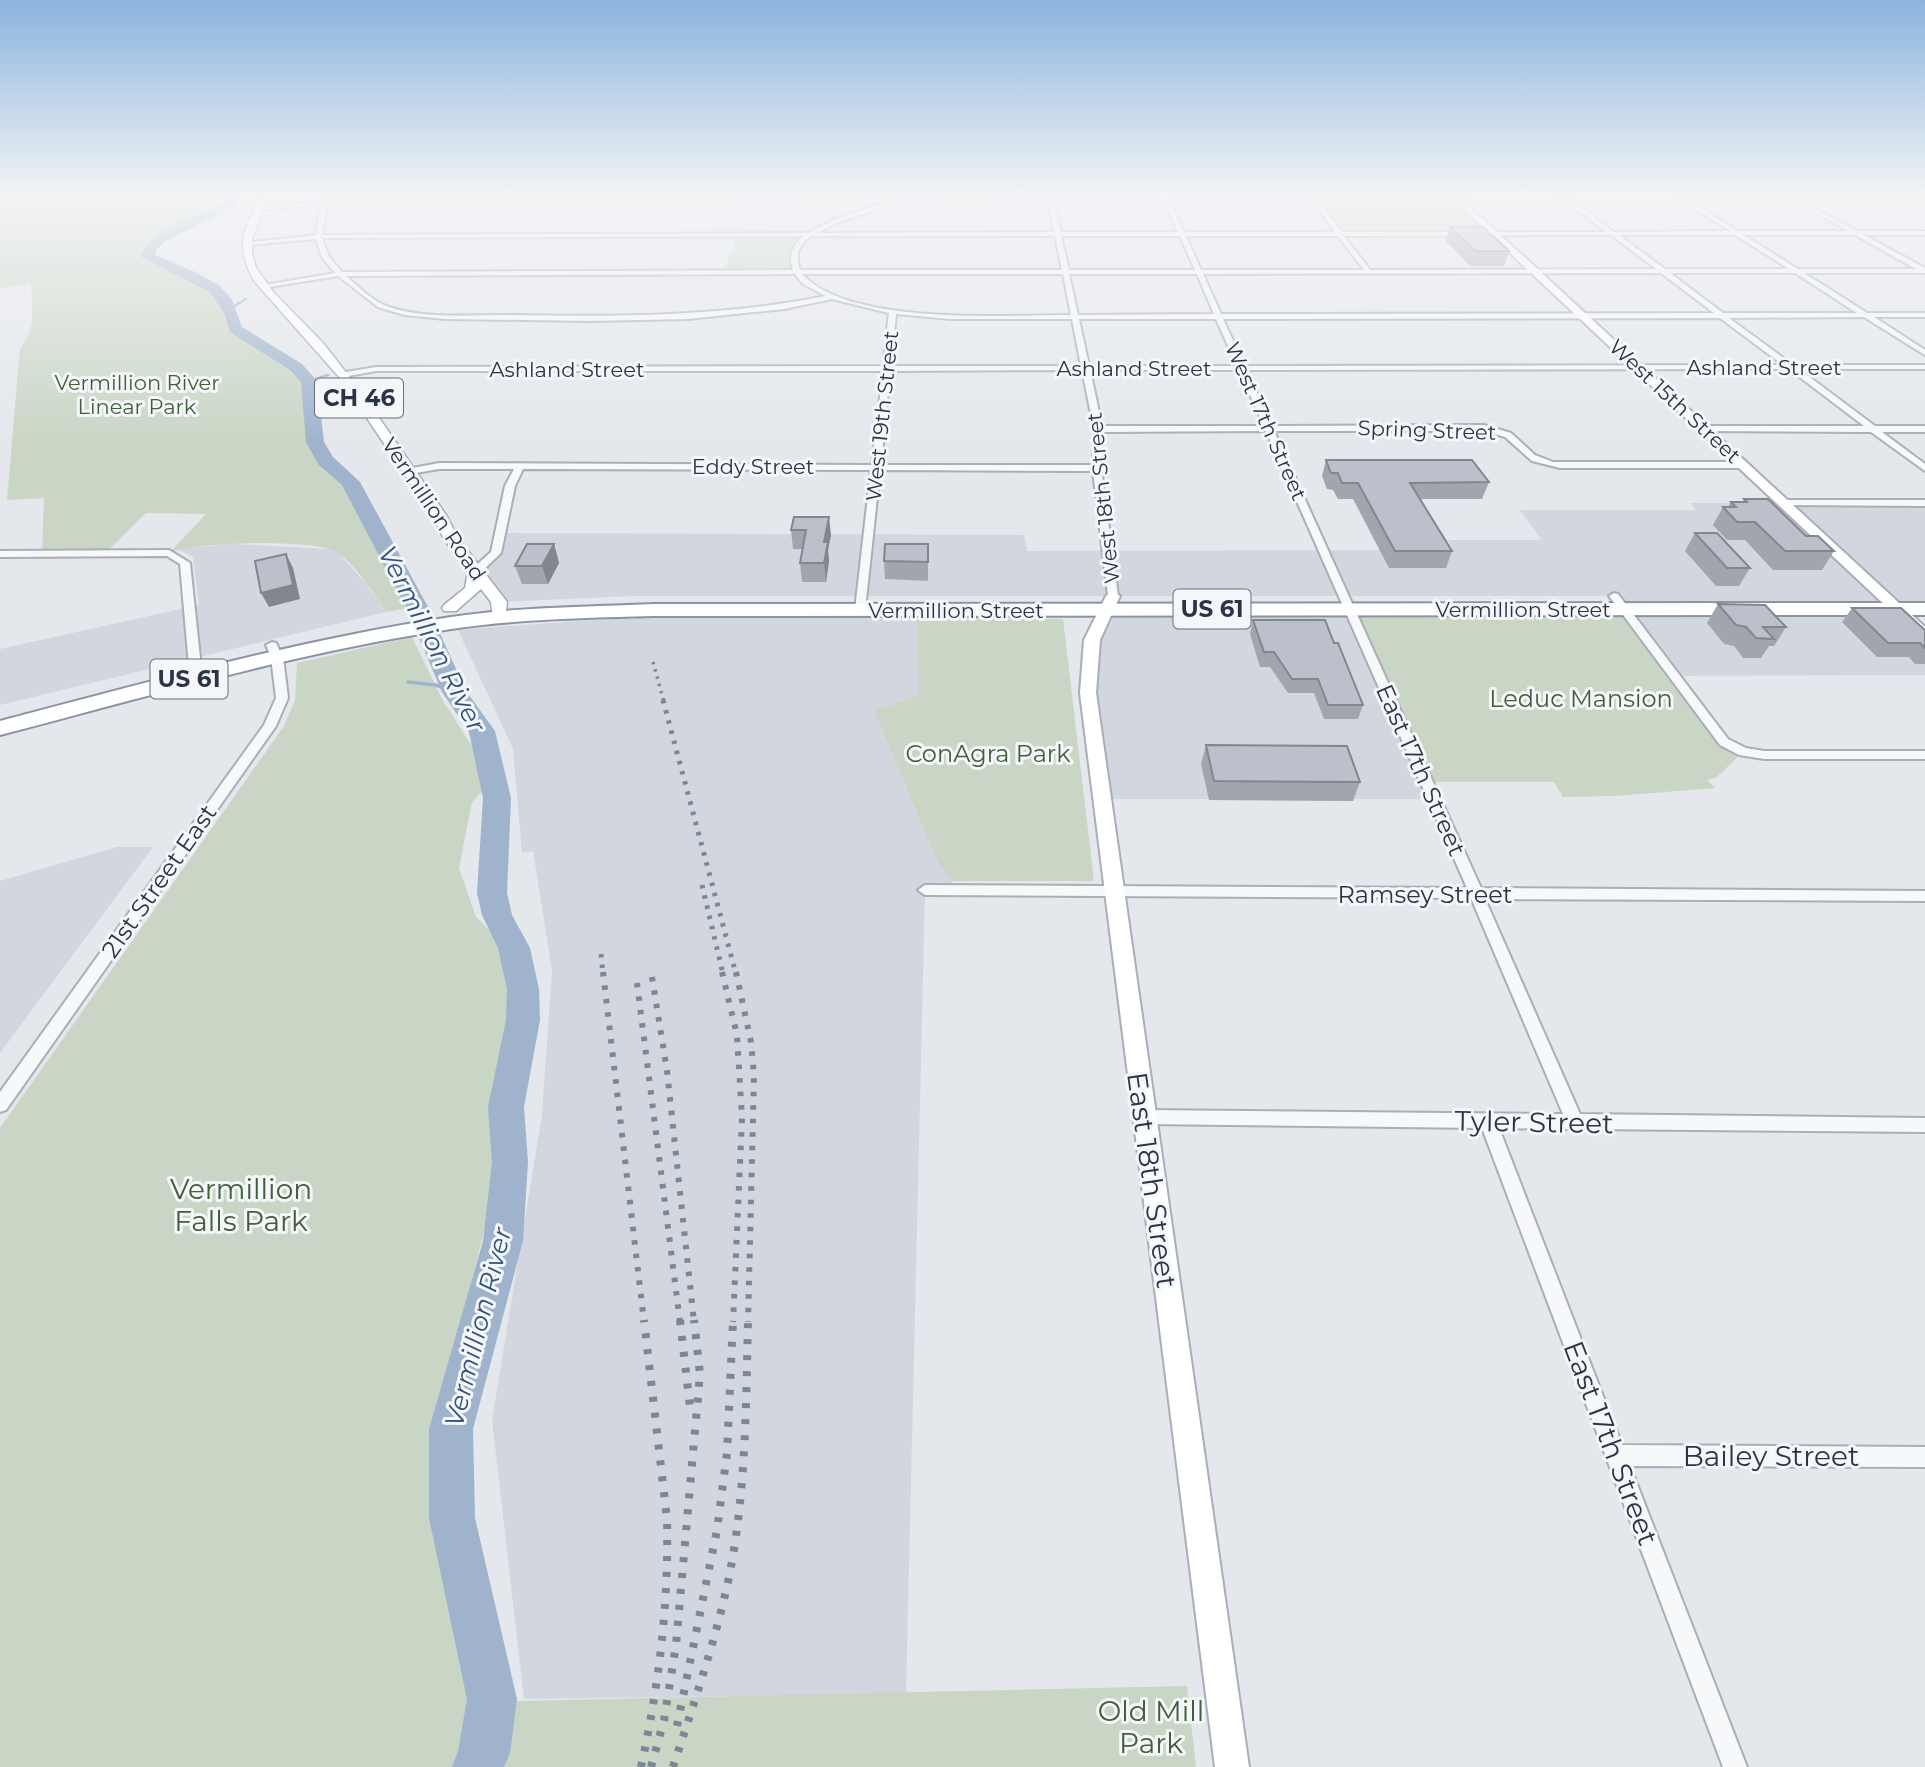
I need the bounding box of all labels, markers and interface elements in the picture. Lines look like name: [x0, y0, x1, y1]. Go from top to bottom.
street label: West 19th Street: [861, 329, 903, 503]
street label: West 15th Street: [1604, 334, 1746, 468]
street label: West 17th Street: [1220, 338, 1312, 504]
street label: Ashland Street: [1687, 355, 1841, 380]
street label: Ashland Street: [1057, 356, 1211, 381]
street label: Ashland Street: [490, 357, 644, 382]
park label: Vermillion River Linear Park: [54, 370, 220, 419]
road number: CH 46: [315, 378, 403, 418]
street label: West 18th Street: [1082, 411, 1124, 585]
street label: Spring Street: [1357, 415, 1497, 445]
street label: Vermillion Road: [377, 433, 491, 585]
street label: Eddy Street: [692, 454, 814, 479]
water label: Vermillion River: [371, 541, 493, 738]
road number: US 61: [1174, 590, 1250, 628]
street label: Vermillion Street: [1435, 597, 1611, 622]
street label: Vermillion Street: [868, 598, 1044, 623]
road number: US 61: [150, 660, 228, 698]
street label: East 17th Street: [1370, 680, 1472, 861]
park label: Leduc Mansion: [1489, 684, 1673, 713]
park label: ConAgra Park: [905, 739, 1071, 768]
street label: 21st Street East: [95, 799, 223, 963]
street label: Ramsey Street: [1338, 880, 1513, 909]
street label: East 18th Street: [1120, 1070, 1184, 1290]
street label: Tyler Street: [1454, 1104, 1614, 1140]
park label: Vermillion Falls Park: [170, 1172, 312, 1238]
water label: Vermillion River: [438, 1223, 518, 1430]
street label: East 17th Street: [1556, 1336, 1666, 1550]
street label: Bailey Street: [1683, 1439, 1859, 1473]
park label: Old Mill Park: [1098, 1694, 1204, 1760]

